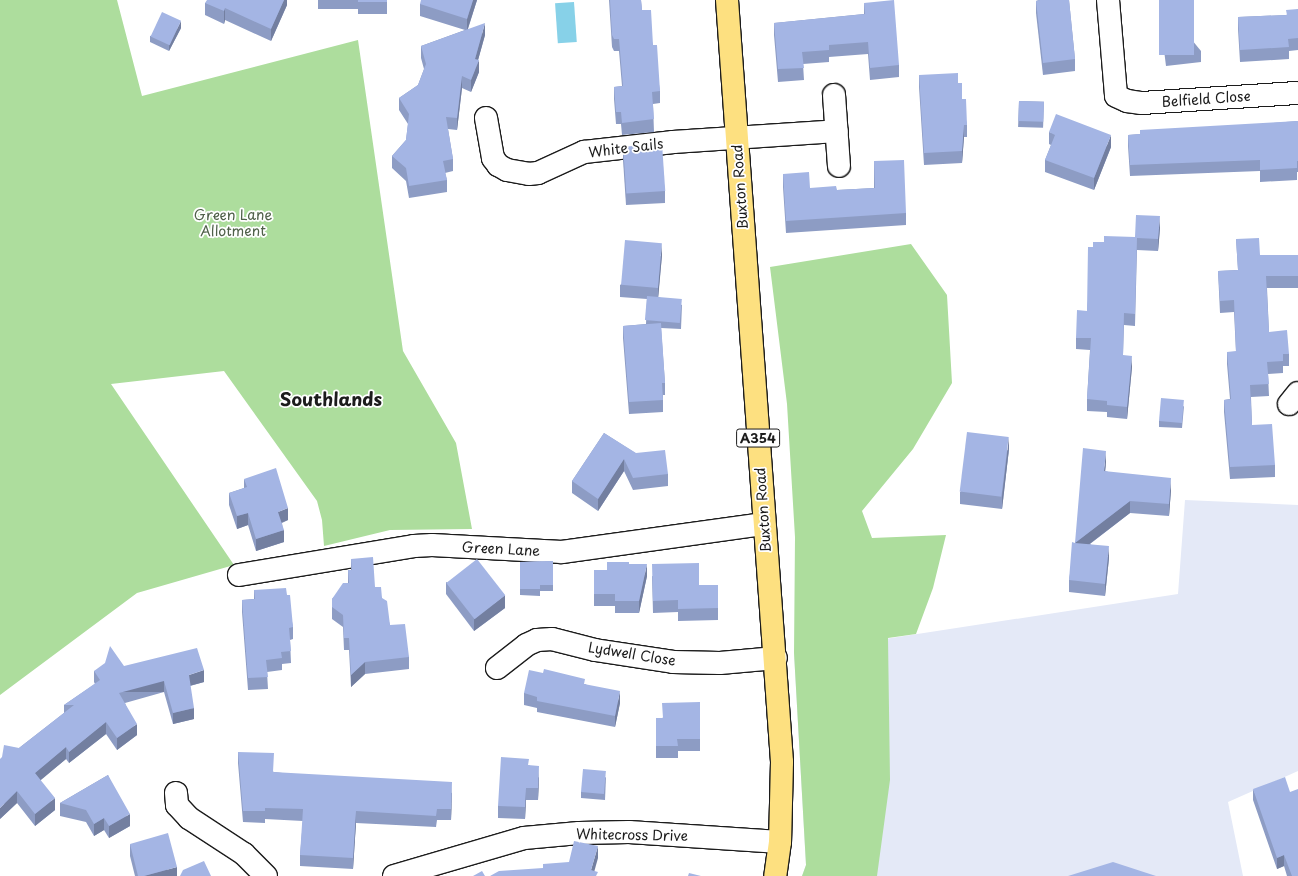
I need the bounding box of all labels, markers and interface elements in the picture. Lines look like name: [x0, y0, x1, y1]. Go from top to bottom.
street label: Belfield Close: [1161, 88, 1251, 110]
street label: White Sails: [588, 135, 664, 161]
street label: Buxton Road: [729, 144, 751, 230]
park label: Green Lane Allotment: [193, 207, 273, 240]
district label: Southlands: [280, 388, 382, 410]
road number: A354: [736, 427, 780, 449]
street label: Buxton Road: [752, 467, 774, 553]
street label: Green Lane: [461, 539, 541, 559]
street label: Lydwell Close: [587, 639, 677, 669]
street label: Whitecross Drive: [576, 826, 688, 844]

